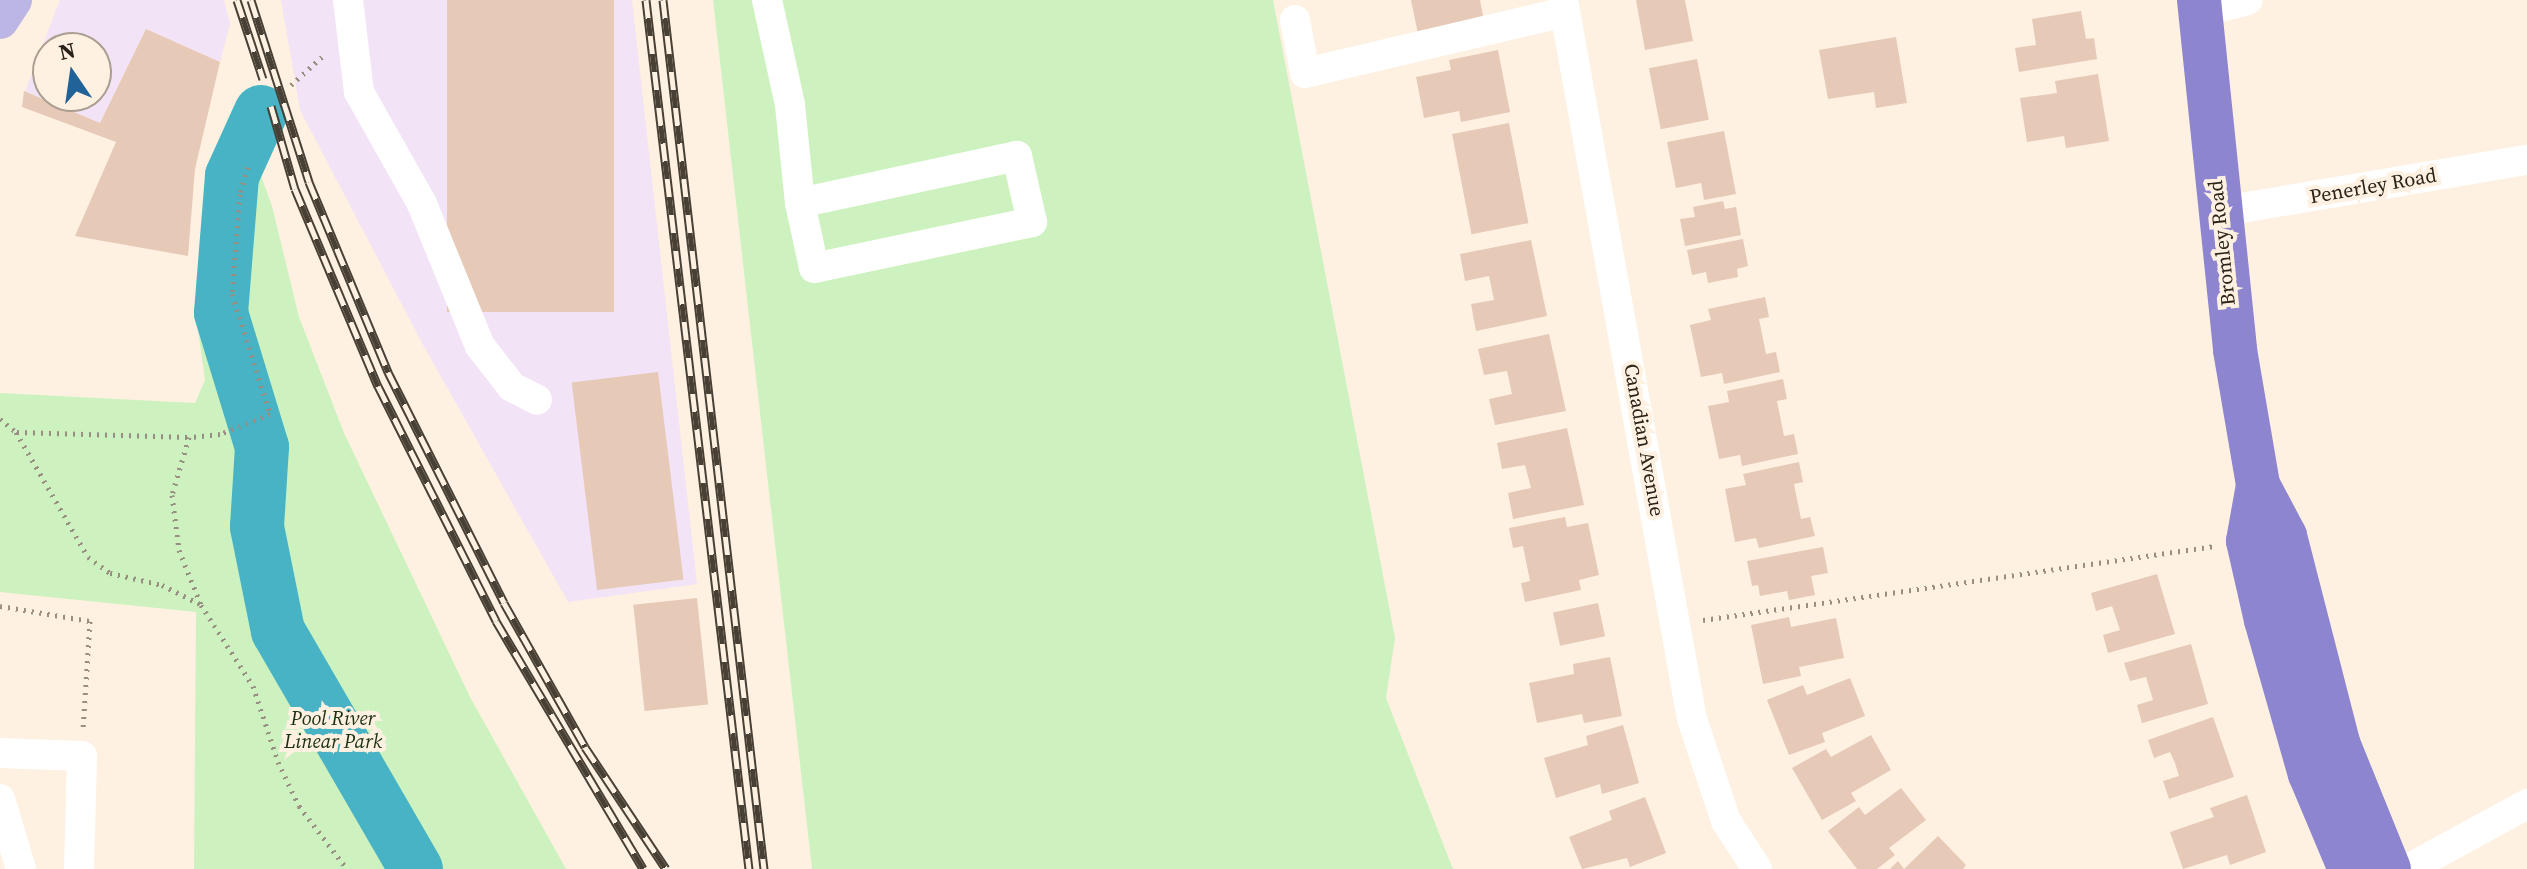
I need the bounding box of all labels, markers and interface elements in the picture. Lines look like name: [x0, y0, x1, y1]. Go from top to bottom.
north arrow: [32, 32, 112, 112]
text: N: [56, 34, 78, 67]
street label: Penerley Road: [2308, 163, 2438, 209]
street label: Bromley Road: [2203, 179, 2241, 307]
street label: Canadian Avenue: [1619, 362, 1669, 518]
park label: Pool River Linear Park: [284, 707, 382, 754]

